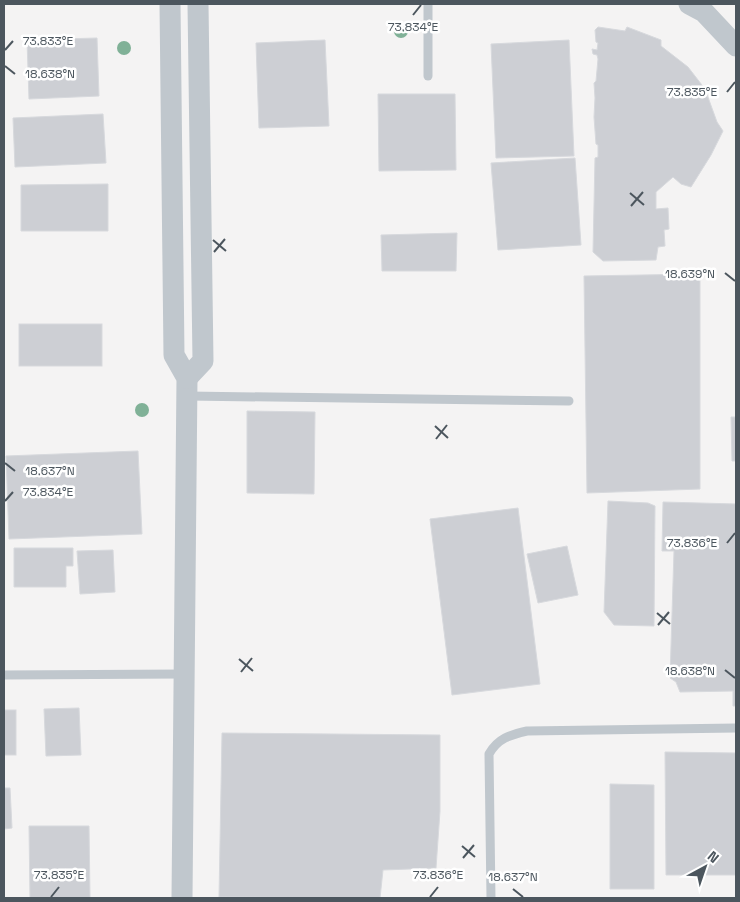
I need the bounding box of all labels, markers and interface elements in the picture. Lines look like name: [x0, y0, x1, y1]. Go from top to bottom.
text: 73.834°E: [388, 19, 439, 35]
text: 73.833°E: [23, 33, 73, 49]
text: 18.638°N: [25, 66, 75, 82]
text: 73.835°E: [667, 84, 717, 100]
text: 18.639°N: [665, 266, 715, 282]
text: 18.637°N: [25, 463, 75, 479]
text: 73.834°E: [23, 484, 74, 500]
text: 73.836°E: [667, 535, 717, 551]
text: 18.638°N: [665, 663, 715, 679]
north arrow: [680, 842, 730, 892]
text: N: [704, 847, 723, 867]
text: 73.835°E: [34, 867, 84, 883]
text: 73.836°E: [413, 867, 463, 883]
text: 18.637°N: [488, 869, 538, 885]

